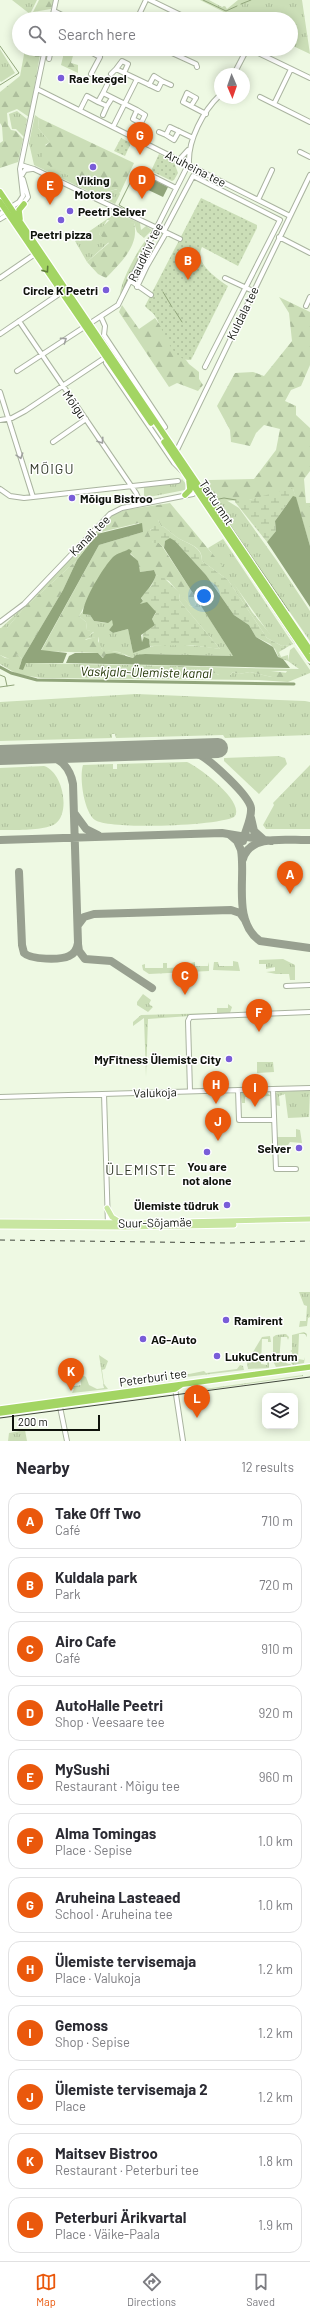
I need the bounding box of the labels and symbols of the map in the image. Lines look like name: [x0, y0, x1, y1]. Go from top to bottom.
north arrow: [214, 68, 250, 104]
place label: Rae keegel: [69, 71, 127, 85]
marker: Rae keegel: [56, 73, 66, 83]
pin: G: [127, 122, 153, 155]
street label: Aruheina tee: [163, 147, 229, 189]
marker: Viking Motors: [88, 162, 98, 172]
pin: D: [129, 166, 155, 199]
pin: E: [37, 172, 63, 205]
place label: Viking Motors: [75, 173, 111, 201]
place label: Peetri Selver: [78, 204, 146, 218]
marker: Peetri Selver: [65, 206, 75, 216]
marker: Peetri pizza: [56, 215, 66, 225]
street label: Raudkivi tee: [125, 220, 165, 284]
place label: Peetri pizza: [30, 227, 92, 241]
pin: B: [175, 247, 201, 280]
one-way arrow: [41, 265, 48, 272]
place label: Circle K Peetri: [23, 283, 98, 297]
street label: Kuldala tee: [223, 284, 261, 342]
marker: Circle K Peetri: [101, 285, 111, 295]
one-way arrow: [59, 338, 66, 345]
street label: Mõigu: [60, 387, 90, 421]
one-way arrow: [96, 437, 104, 444]
one-way arrow: [15, 453, 24, 460]
district label: MÕIGU: [30, 460, 75, 477]
street label: Tartu mnt: [197, 477, 237, 527]
place label: Mõigu Bistroo: [80, 491, 153, 505]
marker: Mõigu Bistroo: [67, 493, 77, 503]
street label: Kanali tee: [66, 512, 112, 558]
your location: [194, 586, 214, 606]
water label: Vaskjala-Ülemiste kanal: [80, 663, 212, 681]
pin: A: [277, 861, 303, 894]
pin: C: [172, 962, 198, 995]
pin: F: [246, 999, 272, 1032]
place label: MyFitness Ülemiste City: [94, 1052, 221, 1066]
marker: MyFitness Ülemiste City: [224, 1054, 234, 1064]
pin: H: [203, 1071, 229, 1104]
pin: I: [242, 1074, 268, 1107]
street label: Valukoja: [133, 1084, 177, 1100]
pin: J: [205, 1108, 231, 1141]
place label: Selver: [257, 1141, 291, 1155]
marker: Selver: [294, 1143, 304, 1153]
marker: You are not alone: [202, 1147, 212, 1157]
place label: You are not alone: [182, 1159, 232, 1187]
district label: ÜLEMISTE: [105, 1161, 177, 1178]
place label: Ülemiste tüdruk: [134, 1198, 220, 1212]
marker: Ülemiste tüdruk: [222, 1200, 232, 1210]
street label: Suur-Sõjamäe: [118, 1214, 192, 1230]
place label: Ramirent: [234, 1313, 283, 1327]
marker: Ramirent: [221, 1315, 231, 1325]
place label: AG-Auto: [151, 1332, 197, 1346]
marker: AG-Auto: [138, 1334, 148, 1344]
place label: LukuCentrum: [225, 1349, 297, 1363]
marker: LukuCentrum: [212, 1351, 222, 1361]
pin: K: [58, 1358, 84, 1391]
street label: Peterburi tee: [118, 1365, 188, 1389]
pin: L: [184, 1385, 210, 1418]
scale bar: [12, 1413, 100, 1432]

